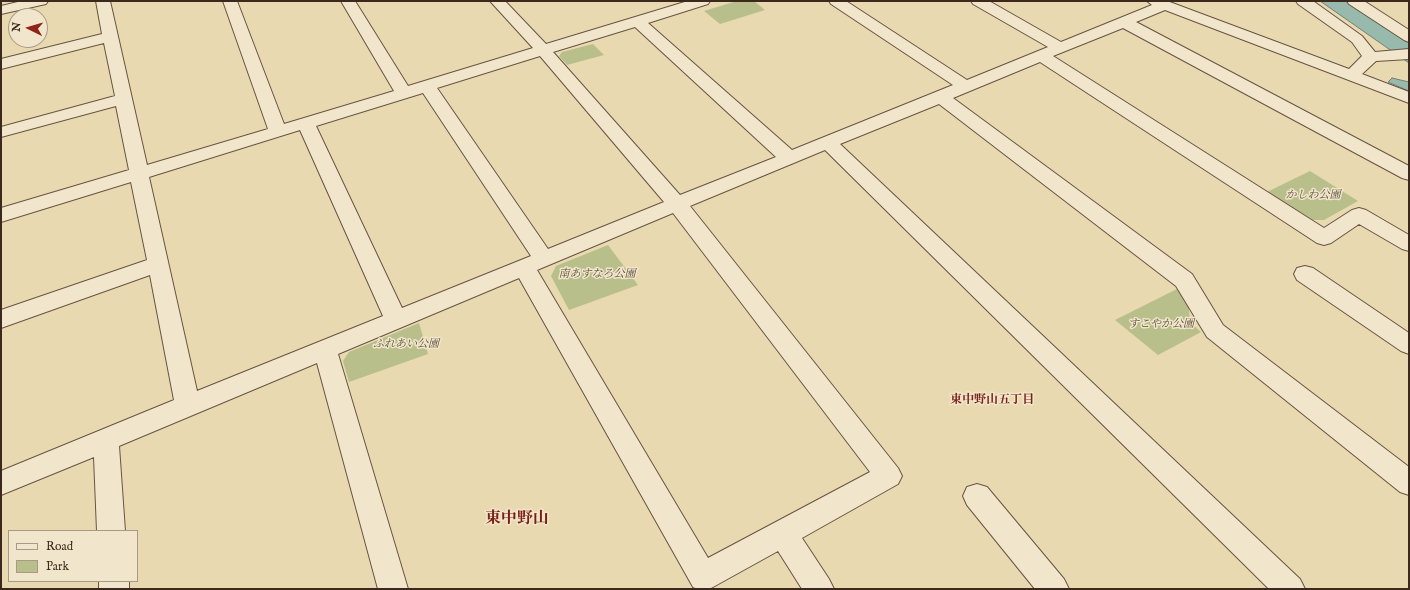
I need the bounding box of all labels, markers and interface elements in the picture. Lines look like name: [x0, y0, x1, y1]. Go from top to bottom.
north arrow: [8, 8, 48, 48]
text: N: [10, 22, 24, 32]
park label: かしわ公園: [1286, 189, 1340, 203]
park label: 南あすなろ公園: [559, 268, 635, 282]
park label: すこやか公園: [1128, 318, 1194, 332]
park label: ふれあい公園: [373, 338, 439, 352]
district label: 東中野山五丁目: [950, 394, 1034, 408]
district label: 東中野山: [485, 510, 549, 530]
legend: [8, 530, 138, 582]
text: Road: [46, 539, 73, 554]
text: Park: [46, 559, 69, 574]

